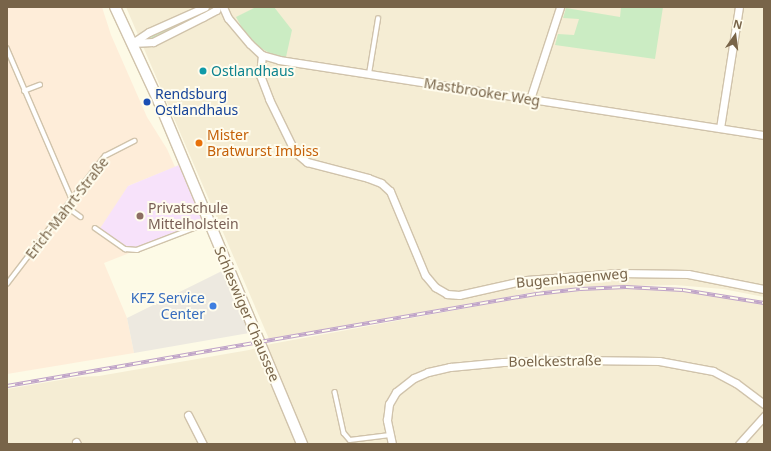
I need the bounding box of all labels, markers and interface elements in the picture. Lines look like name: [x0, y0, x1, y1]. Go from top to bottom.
north arrow: [715, 16, 755, 56]
text: N: [732, 16, 744, 32]
place label: Ostlandhaus: [211, 63, 294, 79]
marker: Ostlandhaus: [198, 66, 208, 76]
street label: Mastbrooker Weg: [423, 75, 541, 109]
place label: Rendsburg Ostlandhaus: [155, 86, 238, 118]
marker: Rendsburg Ostlandhaus: [142, 97, 152, 107]
place label: Mister Bratwurst Imbiss: [207, 127, 319, 160]
marker: Mister Bratwurst Imbiss: [194, 138, 204, 148]
street label: Erich-Mahrt-Straße: [22, 154, 112, 262]
place label: Privatschule Mittelholstein: [148, 200, 239, 232]
marker: Privatschule Mittelholstein: [135, 211, 145, 221]
street label: Schleswiger Chaussee: [211, 244, 283, 384]
street label: Bugenhagenweg: [515, 265, 629, 291]
place label: KFZ Service Center: [131, 290, 205, 322]
marker: KFZ Service Center: [208, 301, 218, 311]
street label: Boelckestraße: [508, 352, 602, 370]

